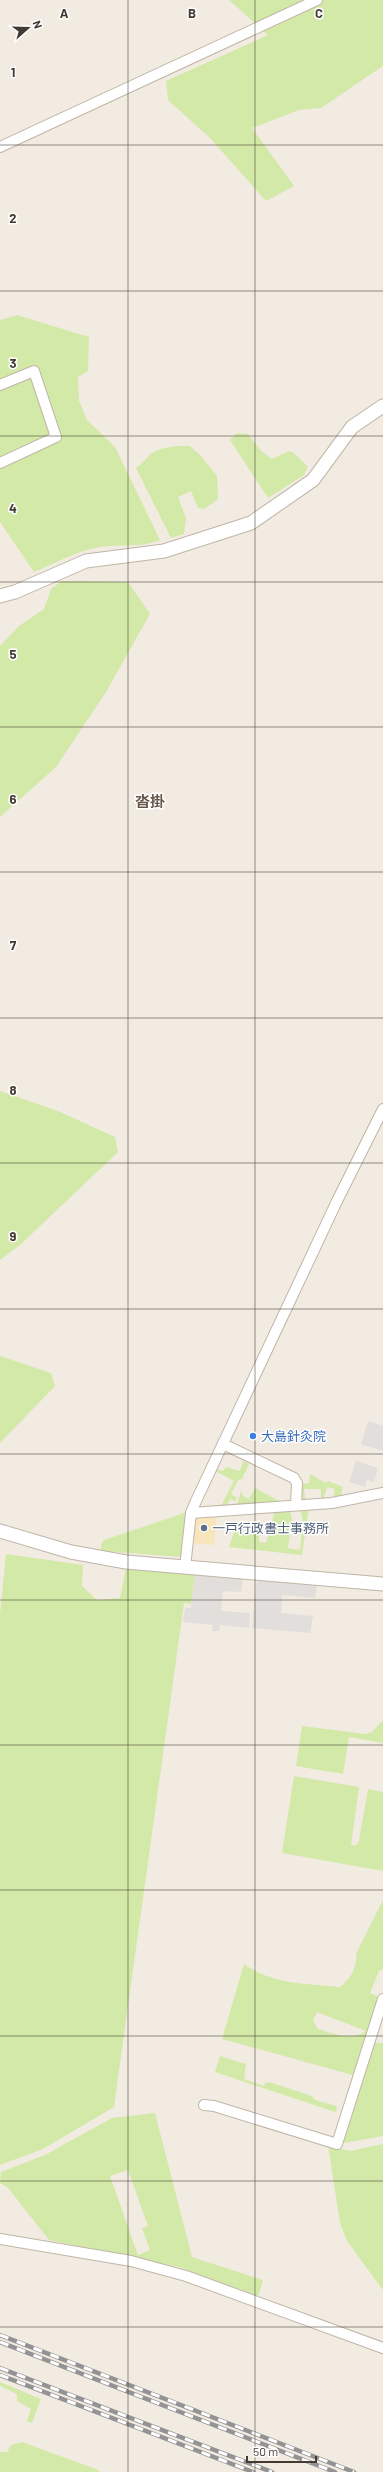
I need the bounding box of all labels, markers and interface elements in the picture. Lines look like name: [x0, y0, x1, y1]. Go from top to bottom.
text: A: [60, 5, 69, 21]
text: B: [188, 5, 196, 21]
text: C: [315, 5, 323, 21]
north arrow: [8, 8, 48, 48]
text: N: [31, 19, 45, 30]
text: 1: [11, 64, 15, 80]
text: 2: [9, 210, 17, 226]
text: 3: [9, 355, 17, 371]
text: 4: [9, 500, 17, 516]
text: 5: [9, 646, 17, 662]
text: 6: [10, 791, 17, 807]
district label: 沓掛: [135, 792, 165, 810]
text: 7: [10, 937, 17, 953]
text: 8: [9, 1082, 17, 1098]
text: 9: [10, 1228, 17, 1244]
place label: 大島針灸院: [261, 1428, 326, 1444]
marker: 大島針灸院: [248, 1431, 258, 1441]
place label: 一戸行政書士事務所: [212, 1520, 329, 1536]
marker: 一戸行政書士事務所: [199, 1523, 209, 1533]
scale bar: [247, 2438, 316, 2464]
text: 50 m: [253, 2444, 278, 2458]

